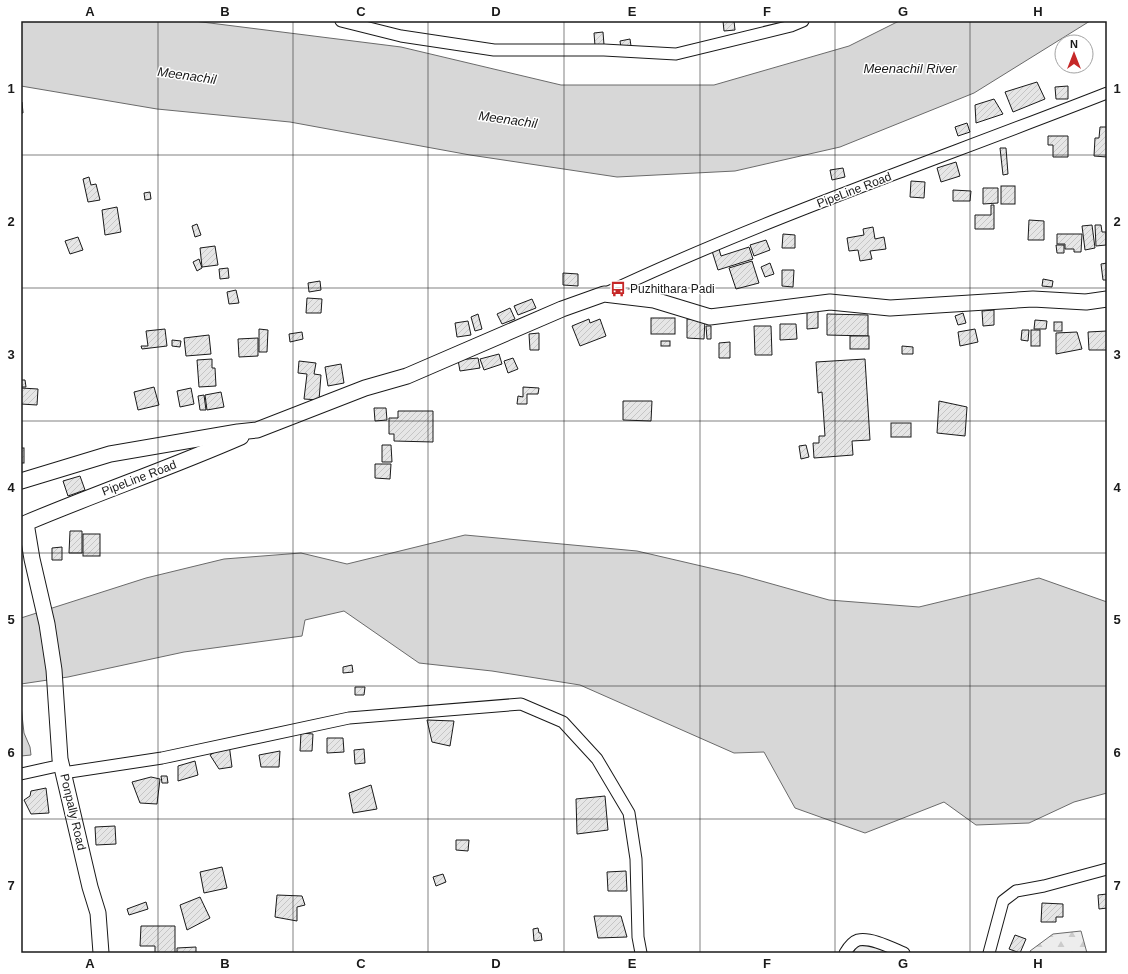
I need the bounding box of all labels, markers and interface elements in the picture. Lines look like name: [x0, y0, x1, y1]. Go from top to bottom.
text: A: [85, 4, 95, 19]
text: B: [220, 4, 230, 19]
text: C: [356, 4, 366, 19]
text: D: [491, 4, 501, 19]
text: E: [628, 4, 637, 19]
text: F: [763, 4, 771, 19]
text: G: [898, 4, 908, 19]
text: H: [1033, 4, 1043, 19]
north arrow: [1054, 34, 1094, 74]
text: N: [1070, 38, 1078, 50]
water label: Meenachil River: [863, 61, 957, 76]
water label: Meenachil: [157, 64, 218, 87]
text: 1: [7, 81, 15, 96]
text: 1: [1113, 81, 1121, 96]
water label: Meenachil: [478, 108, 539, 131]
street label: PipeLine Road: [815, 169, 893, 211]
text: 2: [7, 214, 15, 229]
text: 2: [1113, 214, 1121, 229]
bus stop icon: Puzhithara Padi: [609, 280, 627, 298]
place label: Puzhithara Padi: [630, 282, 715, 296]
text: 3: [7, 347, 15, 362]
text: 3: [1113, 347, 1121, 362]
street label: PipeLine Road: [100, 457, 178, 499]
text: 4: [7, 480, 15, 495]
text: 4: [1113, 480, 1121, 495]
text: 5: [7, 612, 15, 627]
text: 5: [1113, 612, 1121, 627]
text: 6: [7, 745, 15, 760]
text: 6: [1113, 745, 1121, 760]
street label: Ponpally Road: [57, 772, 89, 852]
text: 7: [7, 878, 15, 893]
text: 7: [1113, 878, 1121, 893]
text: A: [85, 956, 95, 971]
text: B: [220, 956, 230, 971]
text: C: [356, 956, 366, 971]
text: D: [491, 956, 501, 971]
text: E: [628, 956, 637, 971]
text: F: [763, 956, 771, 971]
text: G: [898, 956, 908, 971]
text: H: [1033, 956, 1043, 971]

